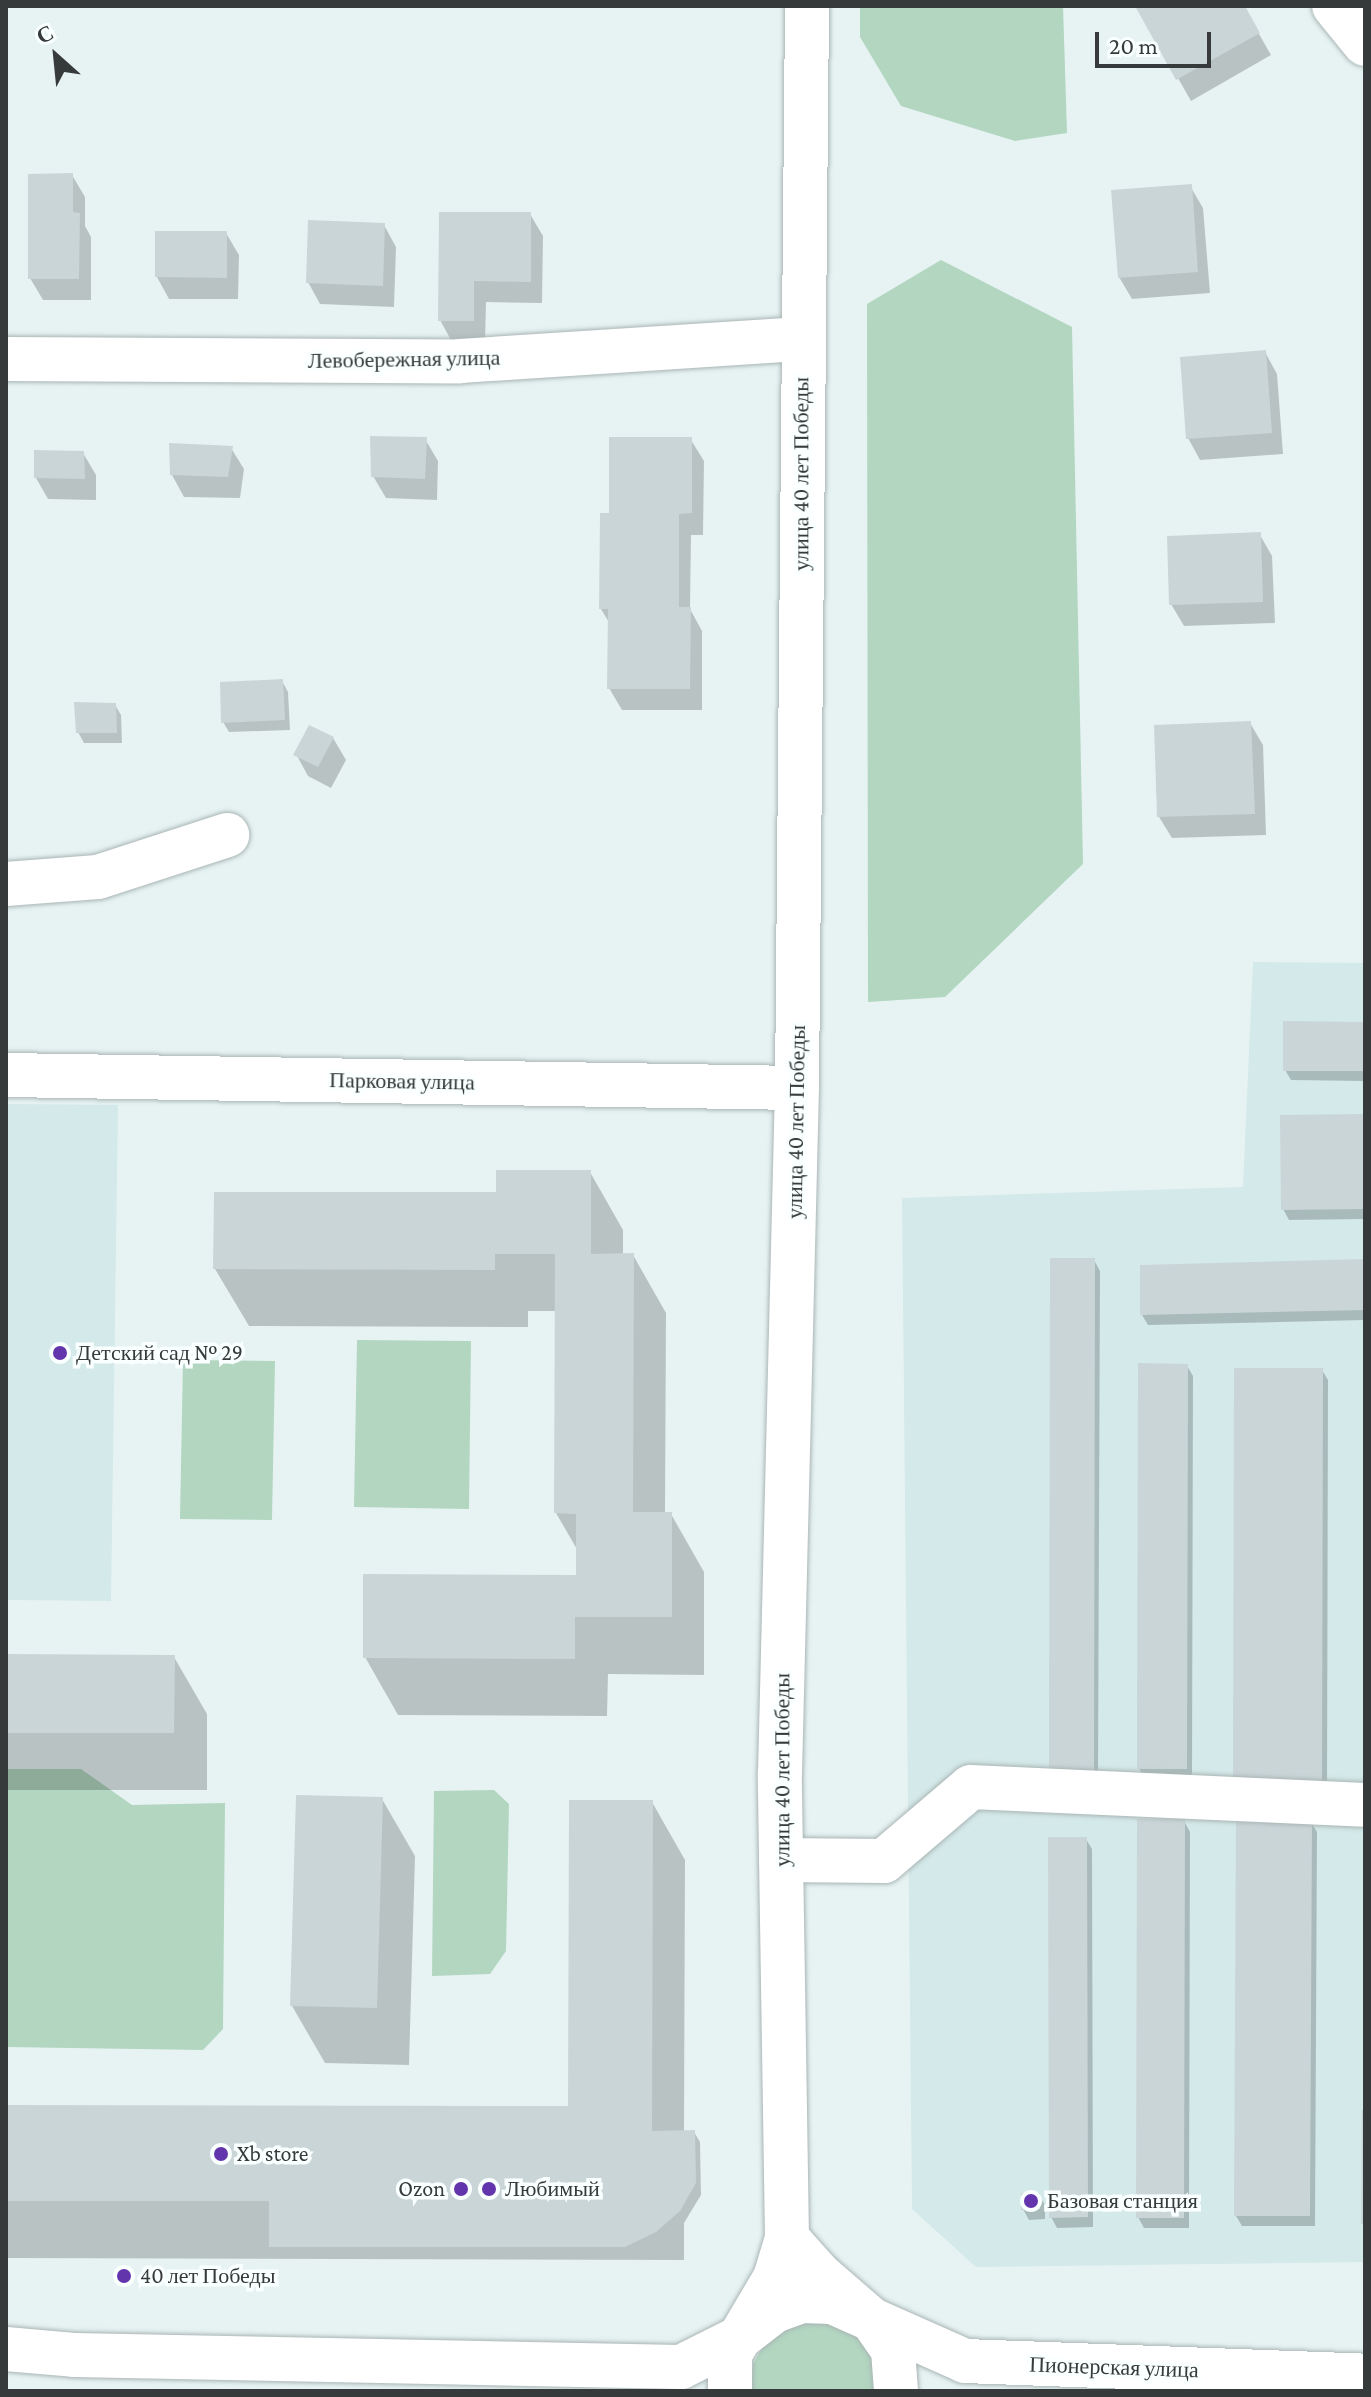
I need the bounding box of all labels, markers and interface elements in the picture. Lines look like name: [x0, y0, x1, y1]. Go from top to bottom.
north arrow: [16, 16, 96, 96]
scale bar: [1099, 16, 1215, 66]
text: С: [32, 19, 58, 49]
text: 20 m: [1109, 32, 1158, 59]
street label: Левобережная улица: [308, 344, 500, 374]
street label: улица 40 лет Победы: [788, 377, 814, 571]
street label: улица 40 лет Победы: [781, 1025, 811, 1219]
street label: Парковая улица: [329, 1067, 475, 1095]
place label: Детский сад № 29: [76, 1340, 243, 1366]
marker: Детский сад № 29: [51, 1344, 69, 1362]
street label: улица 40 лет Победы: [769, 1673, 795, 1867]
place label: Xb store: [237, 2141, 309, 2167]
marker: Xb store: [212, 2145, 230, 2163]
place label: Ozon: [398, 2176, 445, 2202]
place label: Любимый: [505, 2176, 600, 2202]
marker: Ozon: [452, 2180, 470, 2198]
marker: Любимый: [480, 2180, 498, 2198]
place label: Базовая станция: [1047, 2188, 1198, 2214]
marker: Базовая станция: [1022, 2192, 1040, 2210]
place label: 40 лет Победы: [140, 2263, 276, 2289]
marker: 40 лет Победы: [115, 2267, 133, 2285]
street label: Пионерская улица: [1029, 2351, 1199, 2383]

